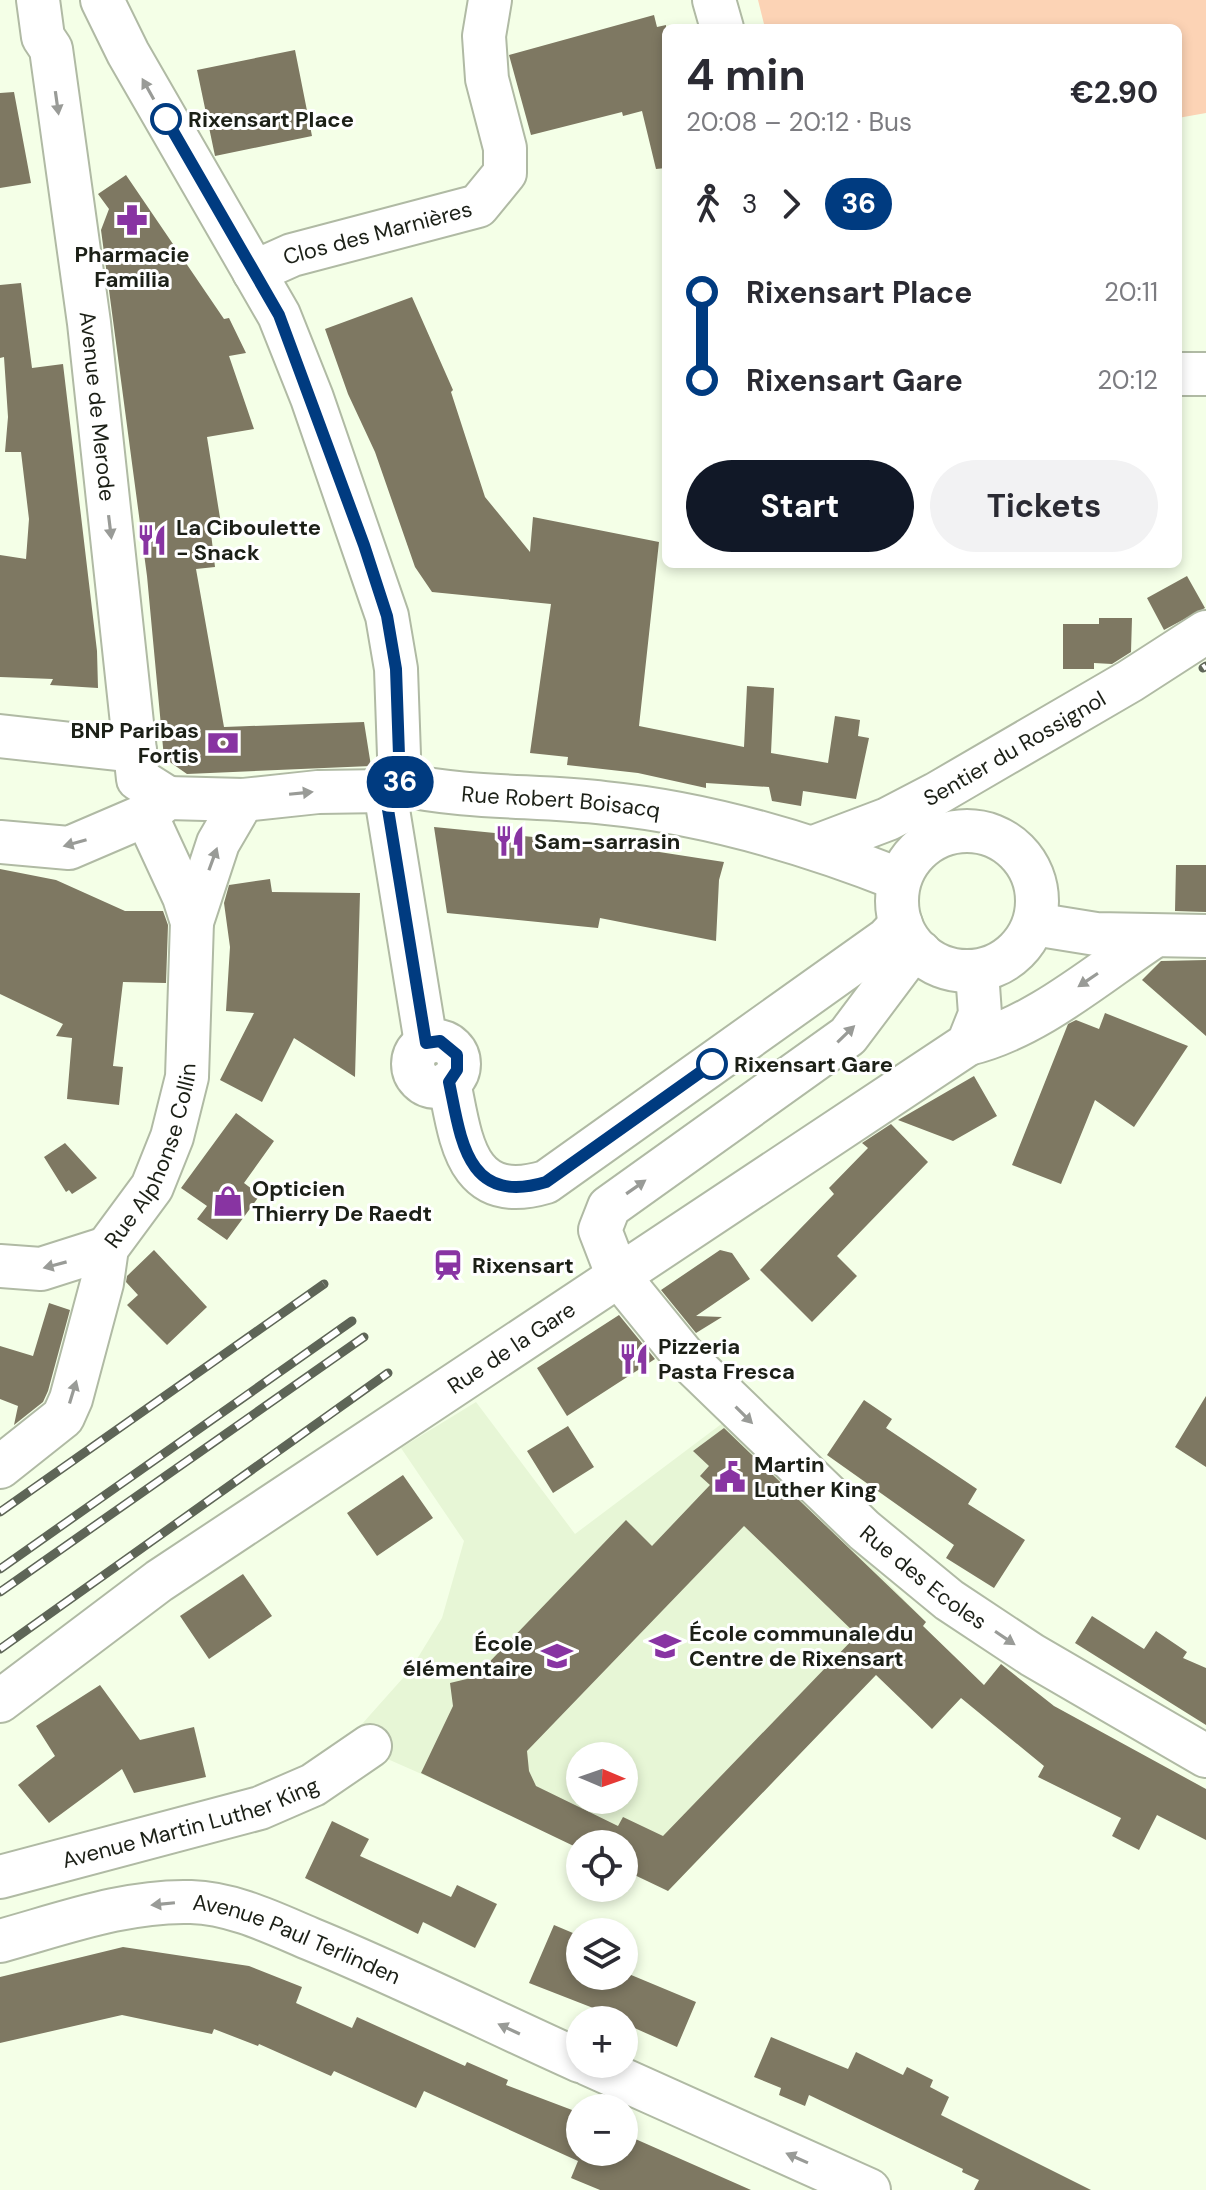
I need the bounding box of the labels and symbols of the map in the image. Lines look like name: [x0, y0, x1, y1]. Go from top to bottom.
one-way arrow: [141, 77, 155, 100]
one-way arrow: [51, 91, 64, 116]
marker: Rixensart Place: [151, 104, 181, 134]
place label: Rixensart Place: [188, 105, 354, 134]
street label: Clos des Marnières: [278, 194, 475, 272]
pharmacy icon: Pharmacie Familia: [115, 203, 149, 237]
place label: Pharmacie Familia: [74, 240, 190, 294]
street label: Avenue de Merode: [73, 309, 122, 503]
place label: La Ciboulette - Snack: [176, 513, 321, 567]
one-way arrow: [104, 515, 117, 540]
restaurant icon: La Ciboulette - Snack: [135, 523, 169, 557]
street label: Sentier du Rossignol: [919, 684, 1111, 813]
place label: BNP Paribas Fortis: [71, 716, 199, 770]
bank icon: BNP Paribas Fortis: [206, 726, 240, 760]
line badge: 36: [364, 756, 436, 808]
street label: Rue Robert Boisacq: [460, 779, 662, 825]
one-way arrow: [289, 787, 314, 800]
restaurant icon: Sam-sarrasin: [493, 824, 527, 858]
place label: Sam-sarrasin: [534, 827, 680, 856]
one-way arrow: [63, 837, 87, 850]
one-way arrow: [207, 847, 219, 871]
one-way arrow: [1077, 972, 1099, 987]
one-way arrow: [836, 1026, 855, 1044]
marker: Rixensart Gare: [697, 1049, 727, 1079]
place label: Rixensart Gare: [734, 1050, 893, 1079]
street label: Rue Alphonse Collin: [98, 1063, 202, 1254]
place label: Opticien Thierry De Raedt: [252, 1174, 432, 1228]
one-way arrow: [625, 1179, 647, 1195]
shop icon: Opticien Thierry De Raedt: [211, 1184, 245, 1218]
station icon: Rixensart: [431, 1248, 465, 1282]
place label: Rixensart: [472, 1251, 574, 1280]
one-way arrow: [42, 1260, 67, 1272]
street label: Rue de la Gare: [442, 1295, 581, 1401]
place label: Pizzeria Pasta Fresca: [658, 1332, 795, 1386]
restaurant icon: Pizzeria Pasta Fresca: [617, 1342, 651, 1376]
one-way arrow: [67, 1379, 79, 1403]
one-way arrow: [734, 1405, 753, 1424]
place label: Martin Luther King: [754, 1450, 877, 1504]
public building icon: Martin Luther King: [713, 1460, 747, 1494]
street label: Rue des Ecoles: [854, 1519, 992, 1636]
place label: École communale du Centre de Rixensart: [689, 1619, 913, 1673]
place label: École élémentaire: [403, 1629, 533, 1683]
school or university icon: École communale du Centre de Rixensart: [648, 1629, 682, 1663]
one-way arrow: [994, 1630, 1016, 1644]
school or university icon: École élémentaire: [540, 1639, 574, 1673]
north arrow: [566, 1742, 638, 1814]
street label: Avenue Martin Luther King: [59, 1770, 323, 1875]
street label: Avenue Paul Terlinden: [191, 1888, 405, 1991]
one-way arrow: [150, 1898, 175, 1911]
one-way arrow: [497, 2022, 521, 2035]
one-way arrow: [786, 2151, 809, 2165]

